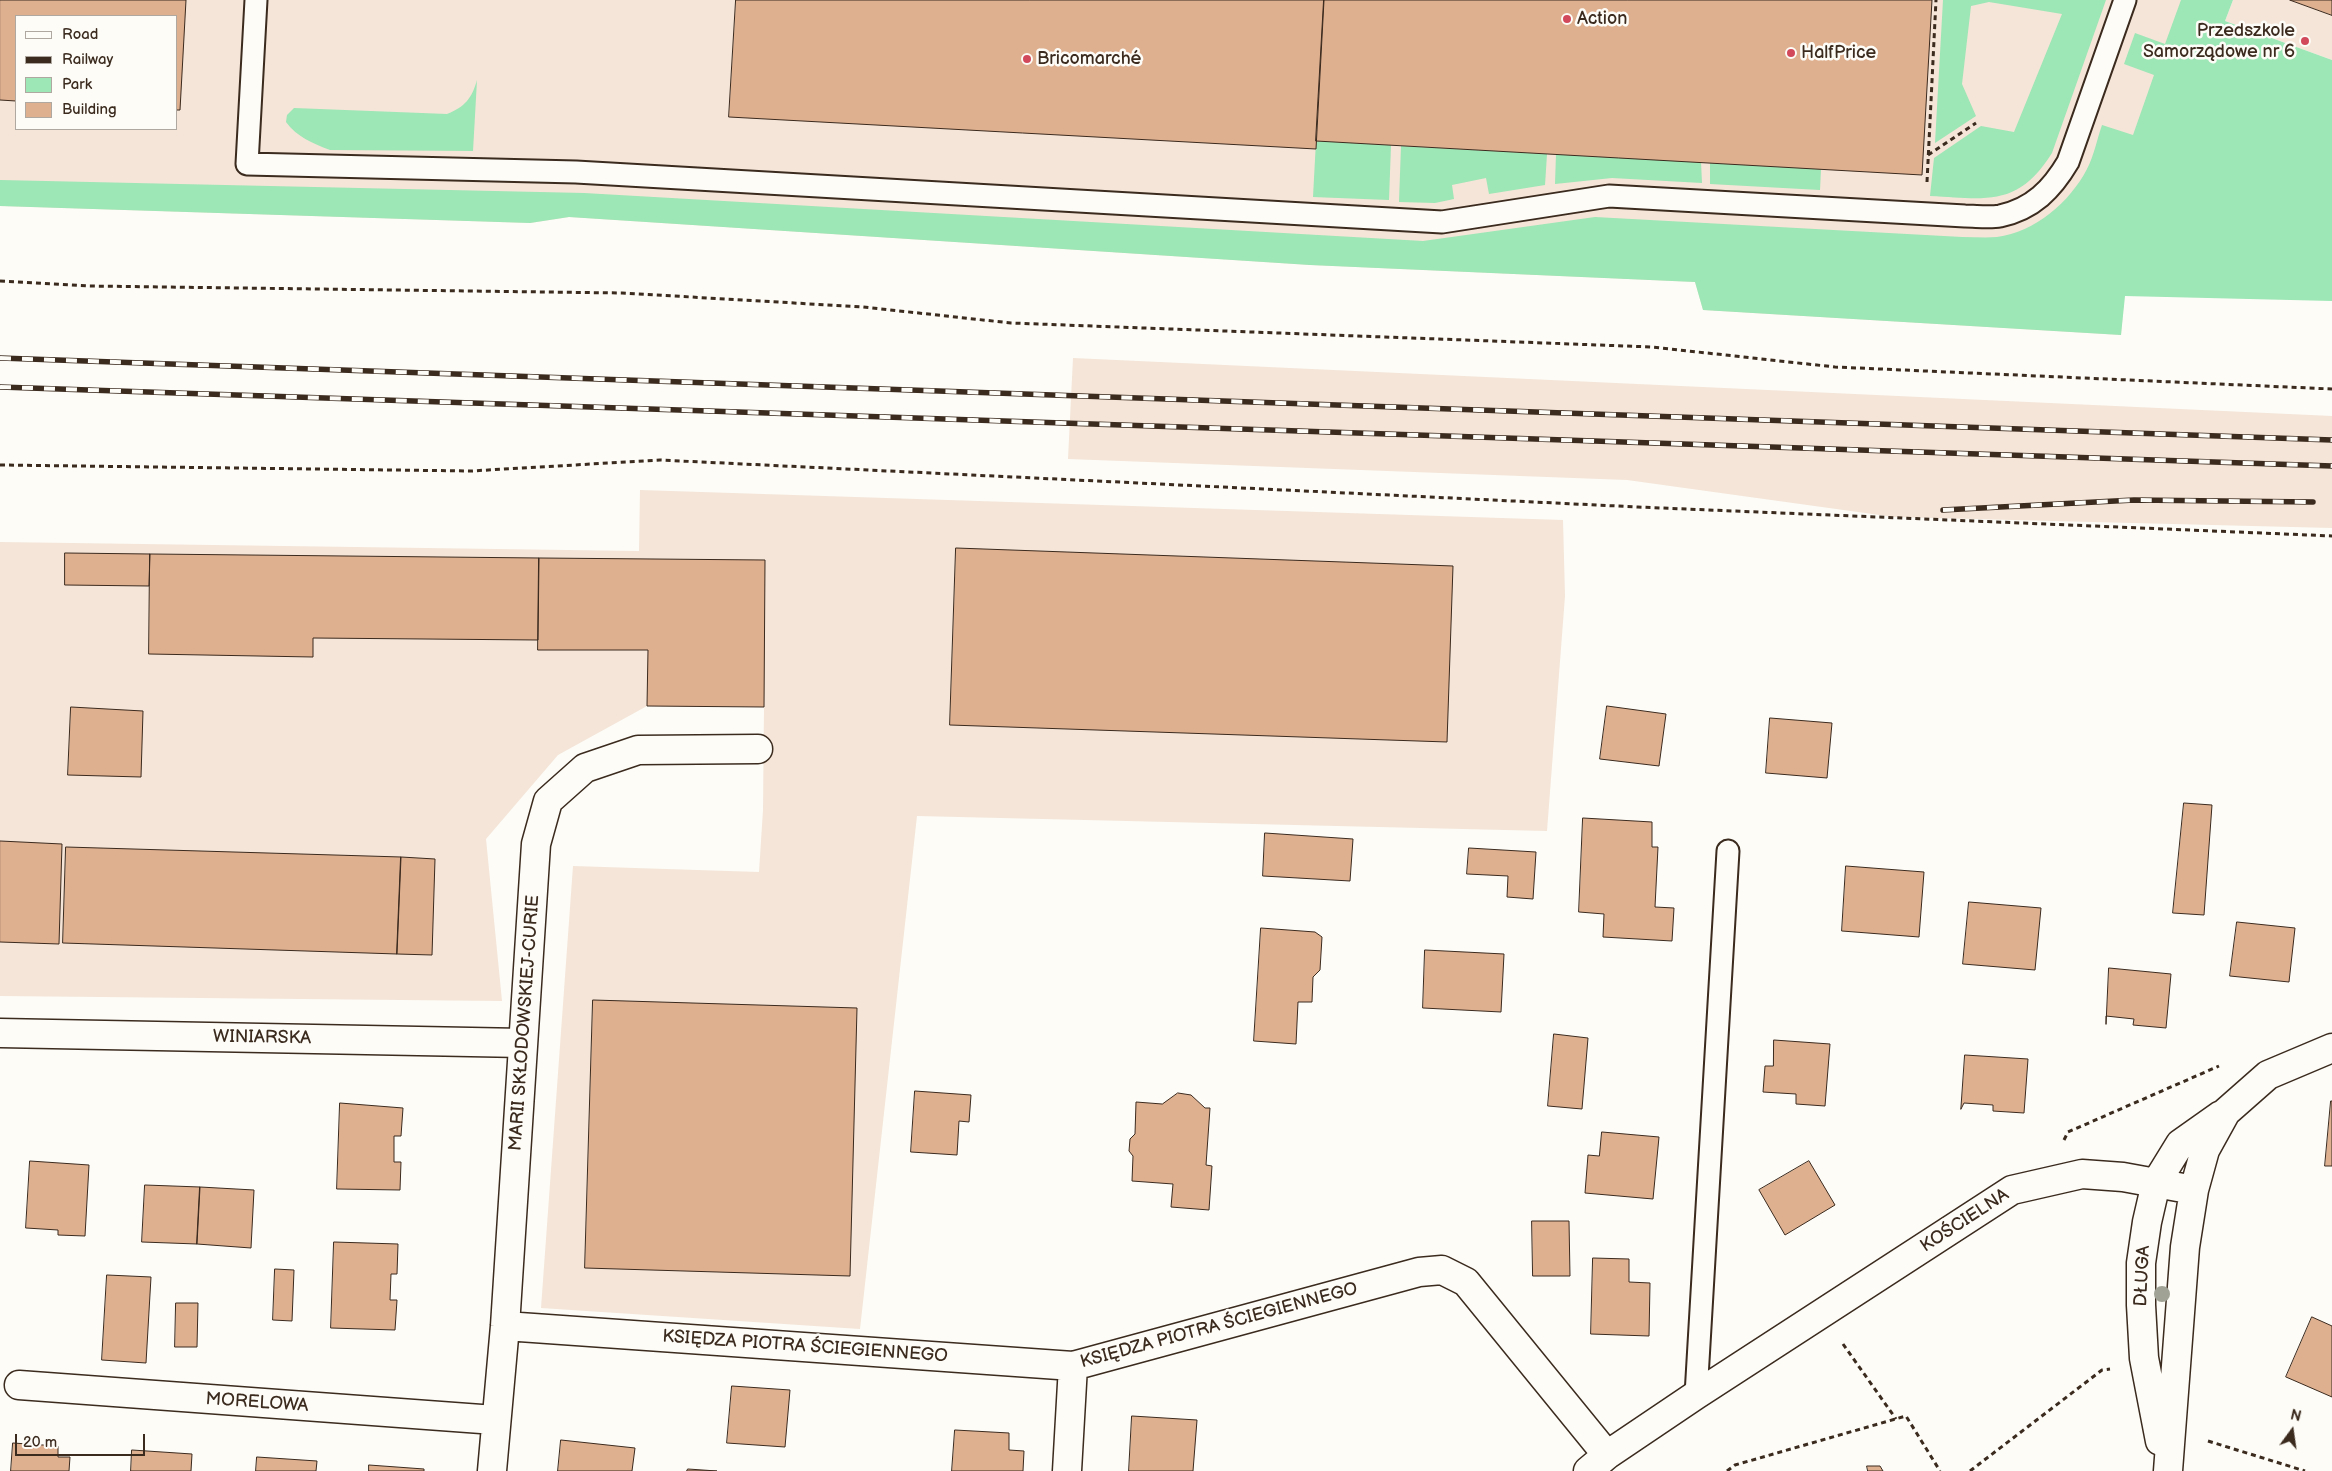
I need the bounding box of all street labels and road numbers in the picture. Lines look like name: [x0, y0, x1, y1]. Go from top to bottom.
street label: MARII SKŁODOWSKIEJ-CURIE: [505, 894, 545, 1152]
street label: WINIARSKA: [213, 1026, 311, 1050]
street label: KOŚCIELNA: [1917, 1184, 2013, 1258]
street label: DŁUGA: [2131, 1245, 2155, 1307]
street label: KSIĘDZA PIOTRA ŚCIEGIENNEGO: [1078, 1279, 1360, 1373]
street label: KSIĘDZA PIOTRA ŚCIEGIENNEGO: [661, 1326, 949, 1368]
street label: MORELOWA: [205, 1389, 309, 1417]

